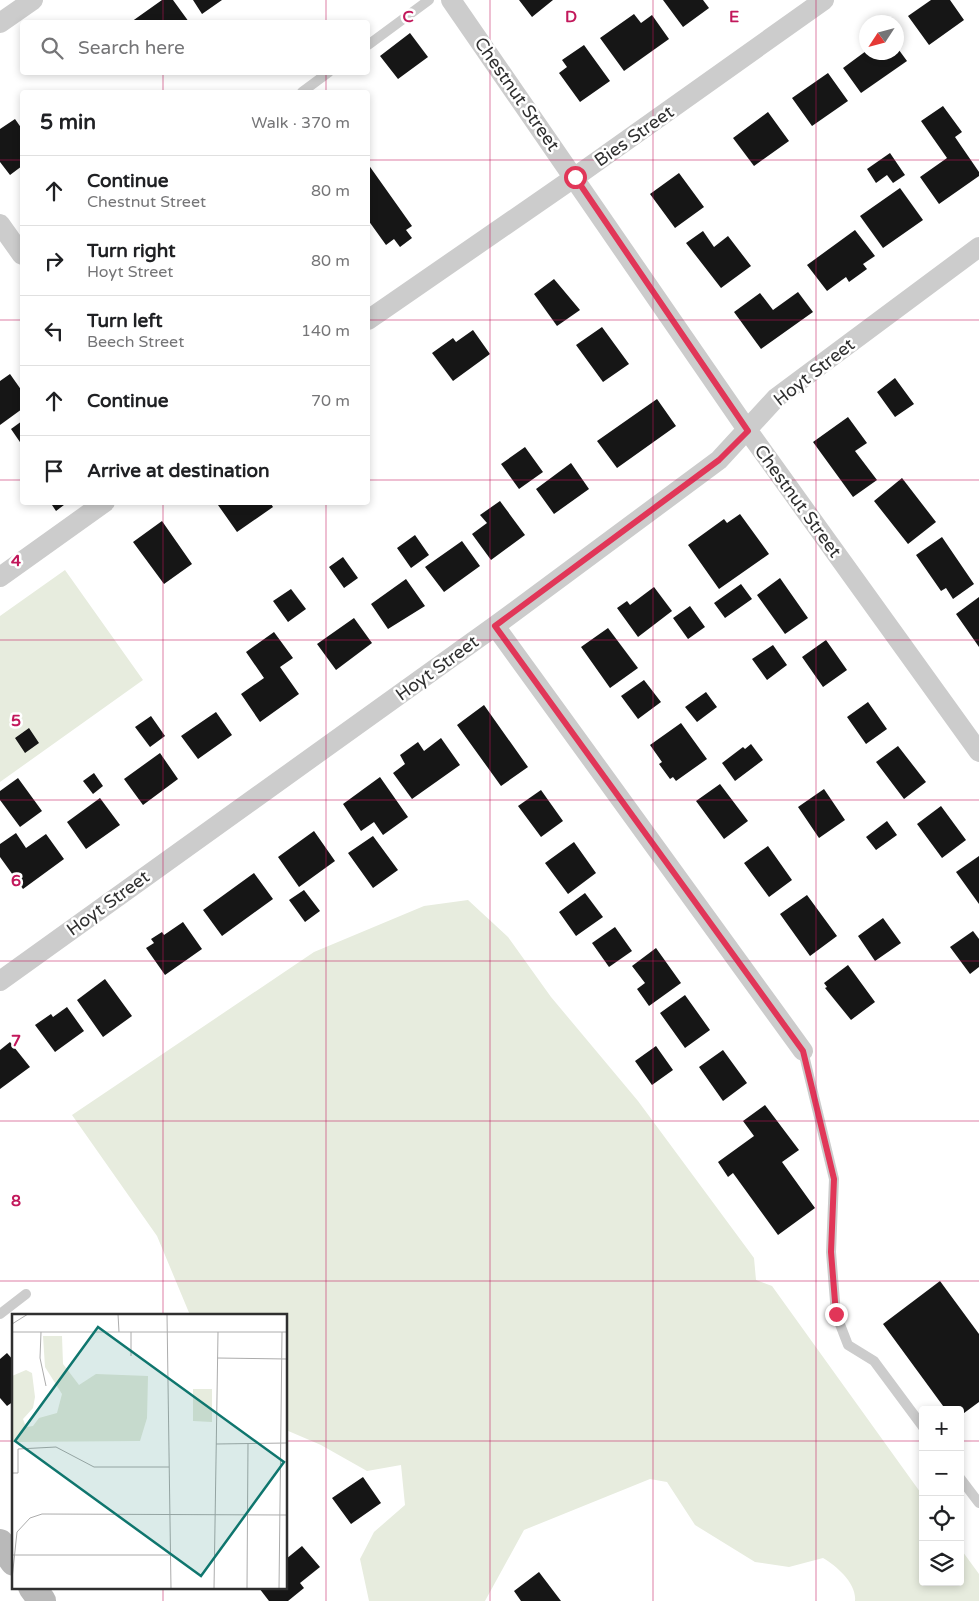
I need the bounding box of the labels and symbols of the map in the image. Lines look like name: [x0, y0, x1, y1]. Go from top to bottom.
text: C: [402, 7, 414, 27]
text: D: [565, 7, 577, 27]
text: E: [729, 7, 739, 27]
north arrow: [859, 15, 904, 60]
street label: Chestnut Street: [470, 33, 564, 155]
street label: Bies Street: [590, 101, 678, 171]
route start: [564, 166, 587, 189]
street label: Hoyt Street: [769, 333, 859, 411]
street label: Chestnut Street: [750, 440, 846, 562]
text: 4: [11, 551, 21, 571]
street label: Hoyt Street: [391, 630, 483, 705]
text: 5: [11, 711, 21, 731]
street label: Hoyt Street: [62, 865, 154, 940]
text: 6: [11, 871, 21, 891]
text: 7: [11, 1031, 21, 1051]
text: 8: [11, 1191, 21, 1211]
route end: [825, 1303, 848, 1326]
inset map: [12, 1314, 288, 1588]

